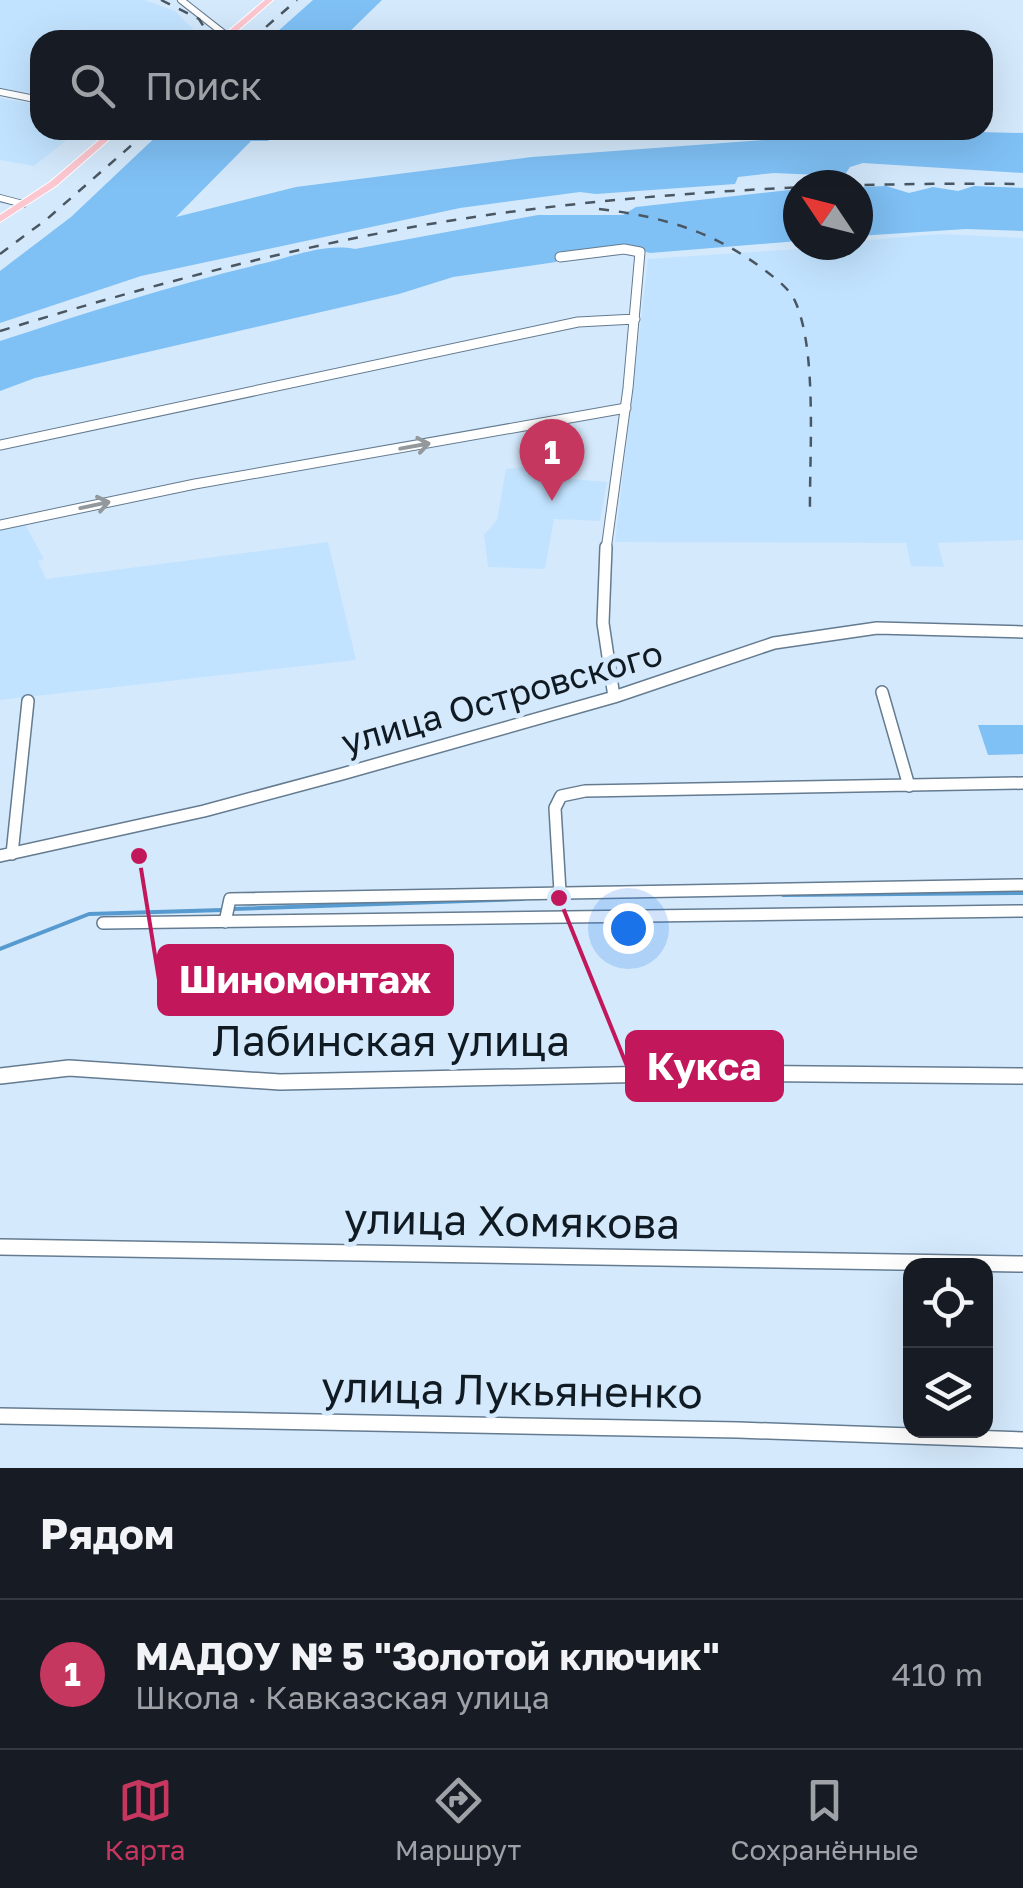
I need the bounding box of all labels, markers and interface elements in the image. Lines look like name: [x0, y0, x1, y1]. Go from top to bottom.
search box: [30, 30, 993, 140]
icon: search: [65, 58, 120, 113]
text: Поиск: [145, 63, 262, 108]
north arrow: [783, 170, 873, 260]
pin: 1: [520, 418, 584, 501]
one-way arrow: [398, 436, 431, 455]
one-way arrow: [78, 495, 110, 513]
street label: улица Островского: [336, 631, 667, 763]
your location: [603, 903, 654, 954]
callout: Шиномонтаж: [159, 946, 452, 1014]
text: Шиномонтаж: [179, 956, 431, 1001]
street label: Лабинская улица: [212, 1015, 570, 1065]
callout: Кукса: [627, 1032, 782, 1100]
text: Кукса: [647, 1043, 761, 1089]
street label: улица Хомякова: [344, 1192, 680, 1248]
map controls: [903, 1258, 993, 1438]
button: locate: [903, 1258, 993, 1348]
button: layers: [903, 1348, 993, 1438]
street label: улица Лукьяненко: [321, 1361, 703, 1417]
text: Рядом: [40, 1508, 174, 1558]
text: МАДОУ № 5 "Золотой ключик": [135, 1633, 720, 1678]
text: 1: [64, 1655, 81, 1693]
text: 410 m: [892, 1655, 983, 1693]
text: Школа · Кавказская улица: [135, 1678, 550, 1716]
tab: Карта: [105, 1773, 186, 1866]
tab: Маршрут: [395, 1773, 521, 1866]
tab: Сохранённые: [730, 1773, 918, 1866]

